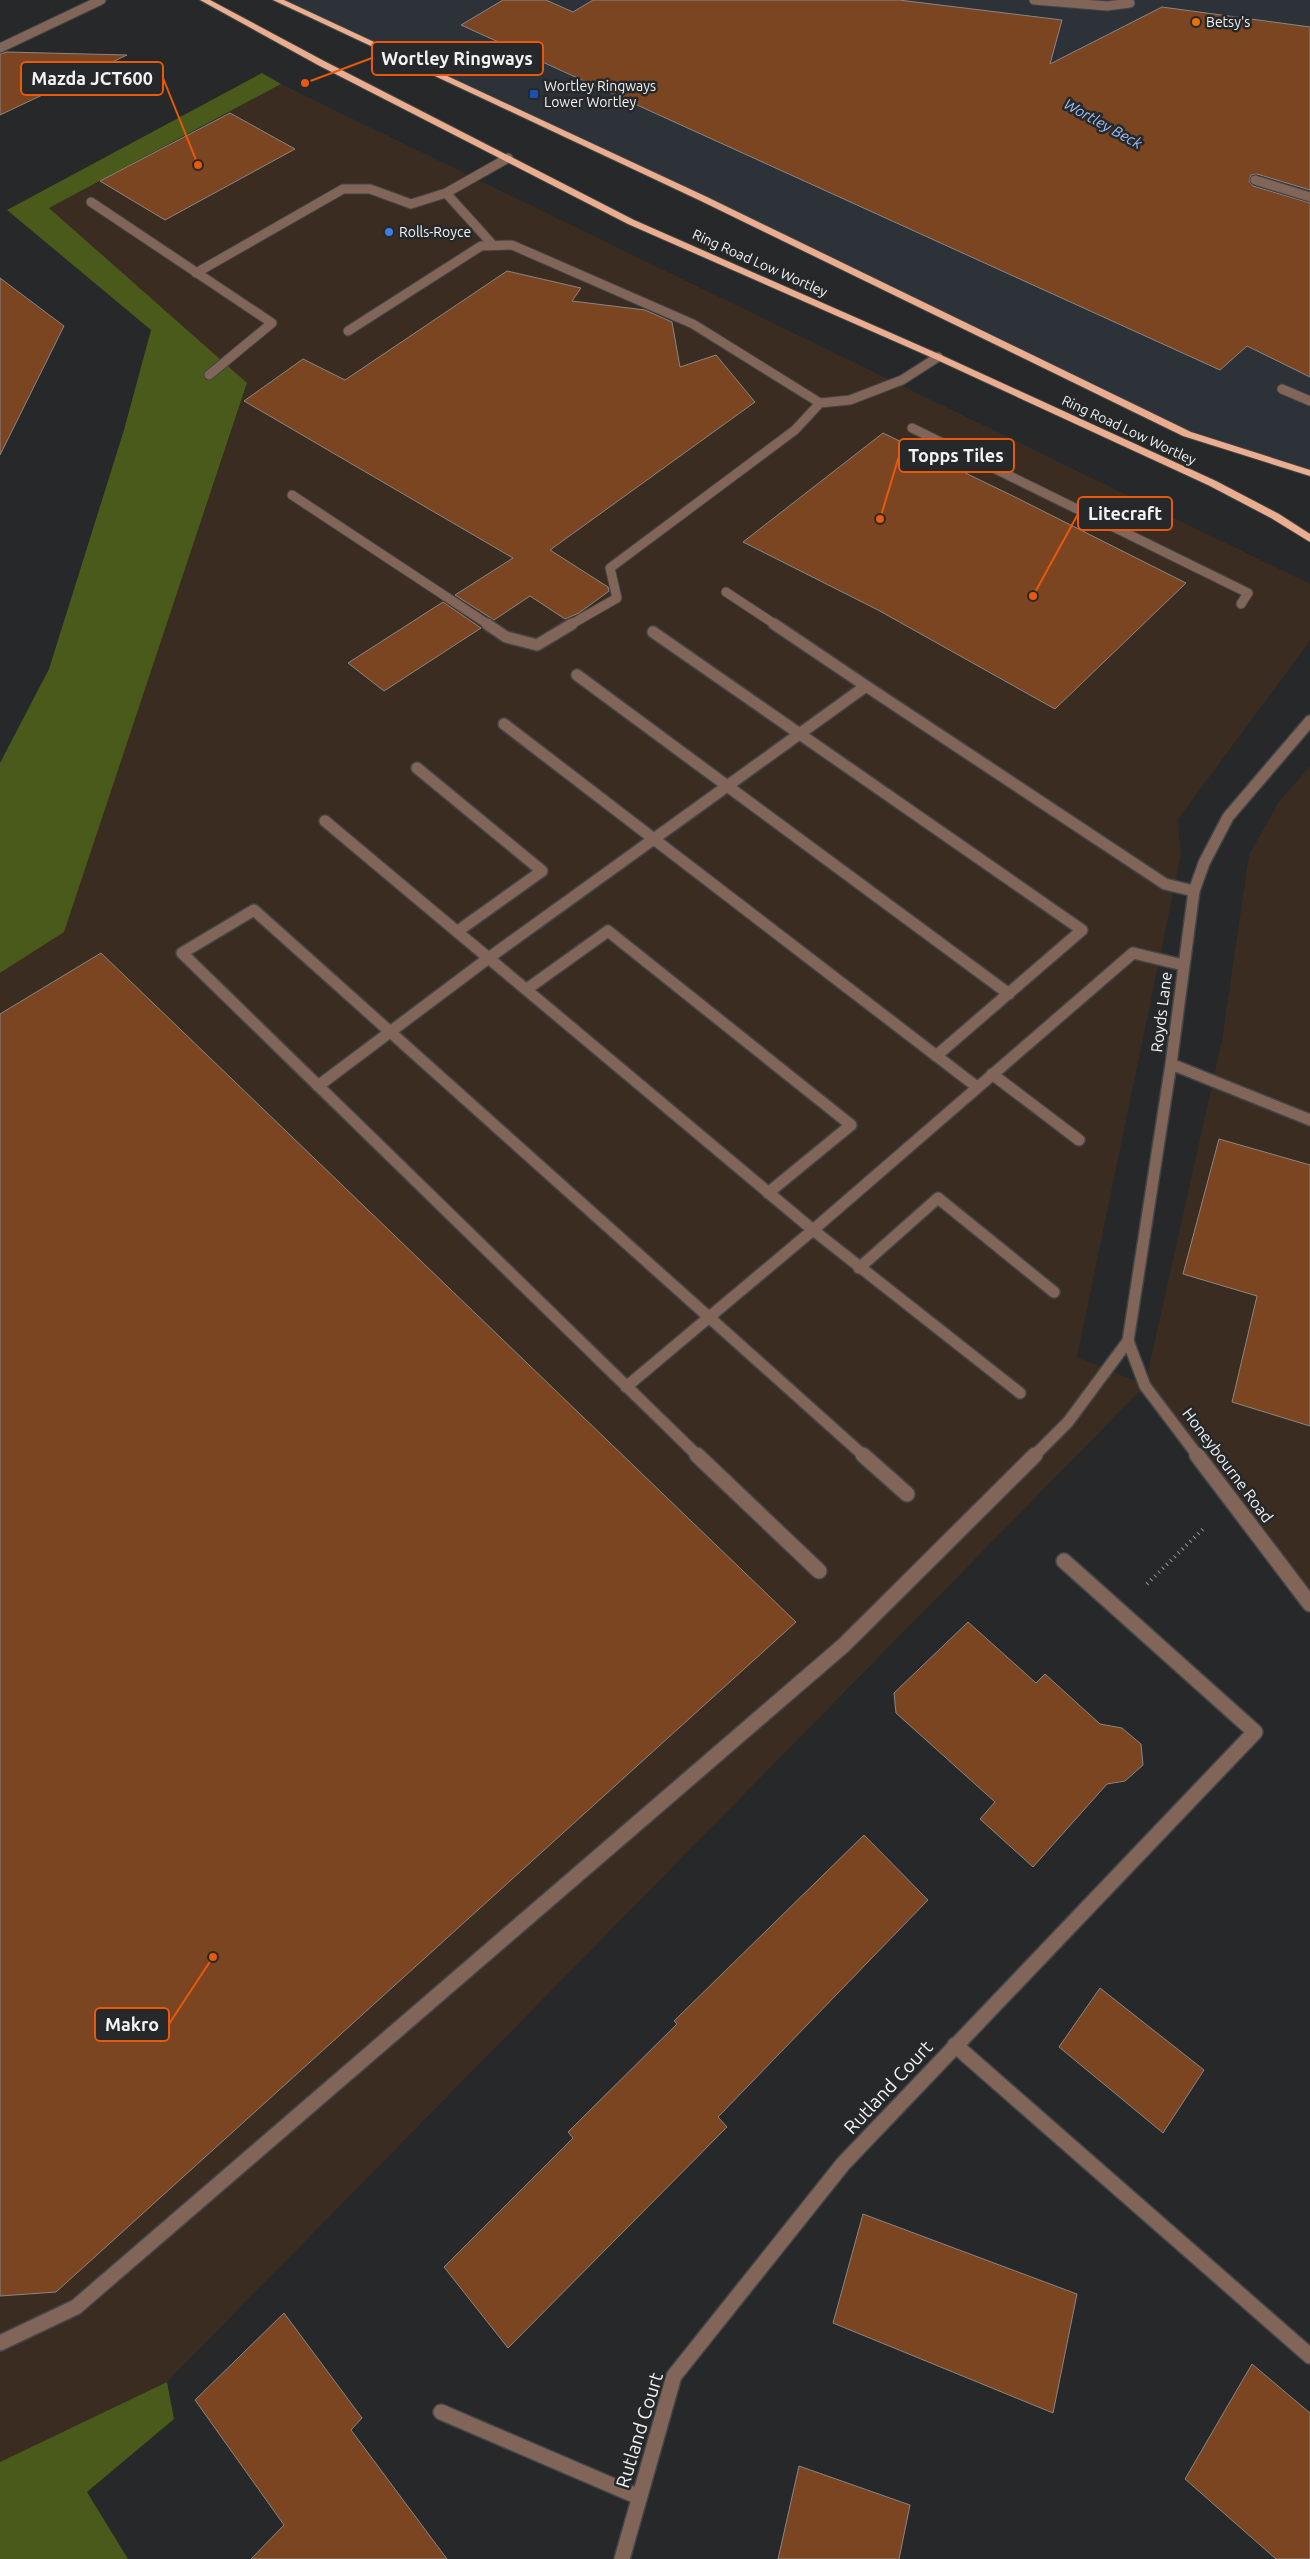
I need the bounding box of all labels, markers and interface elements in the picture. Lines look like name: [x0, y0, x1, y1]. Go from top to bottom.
place label: Betsy's: [1206, 14, 1250, 30]
marker: Betsy's: [1190, 16, 1202, 28]
callout: Wortley Ringways: [372, 42, 543, 75]
text: Wortley Ringways: [381, 48, 533, 68]
callout: Mazda JCT600: [21, 62, 163, 95]
text: Mazda JCT600: [31, 68, 153, 88]
place label: Wortley Ringways Lower Wortley: [544, 78, 656, 110]
marker: Wortley Ringways Lower Wortley: [528, 88, 540, 100]
water label: Wortley Beck: [1061, 95, 1146, 152]
place label: Rolls-Royce: [399, 224, 471, 240]
marker: Rolls-Royce: [383, 226, 395, 238]
street label: Ring Road Low Wortley: [690, 226, 830, 300]
street label: Ring Road Low Wortley: [1059, 392, 1199, 468]
callout: Topps Tiles: [899, 439, 1014, 472]
text: Topps Tiles: [908, 445, 1004, 465]
callout: Litecraft: [1078, 497, 1172, 530]
text: Litecraft: [1088, 503, 1162, 523]
street label: Royds Lane: [1147, 971, 1175, 1053]
street label: Honeybourne Road: [1179, 1404, 1277, 1526]
callout: Makro: [95, 2008, 169, 2041]
text: Makro: [105, 2014, 159, 2034]
street label: Rutland Court: [839, 2035, 937, 2138]
street label: Rutland Court: [611, 2369, 667, 2490]

